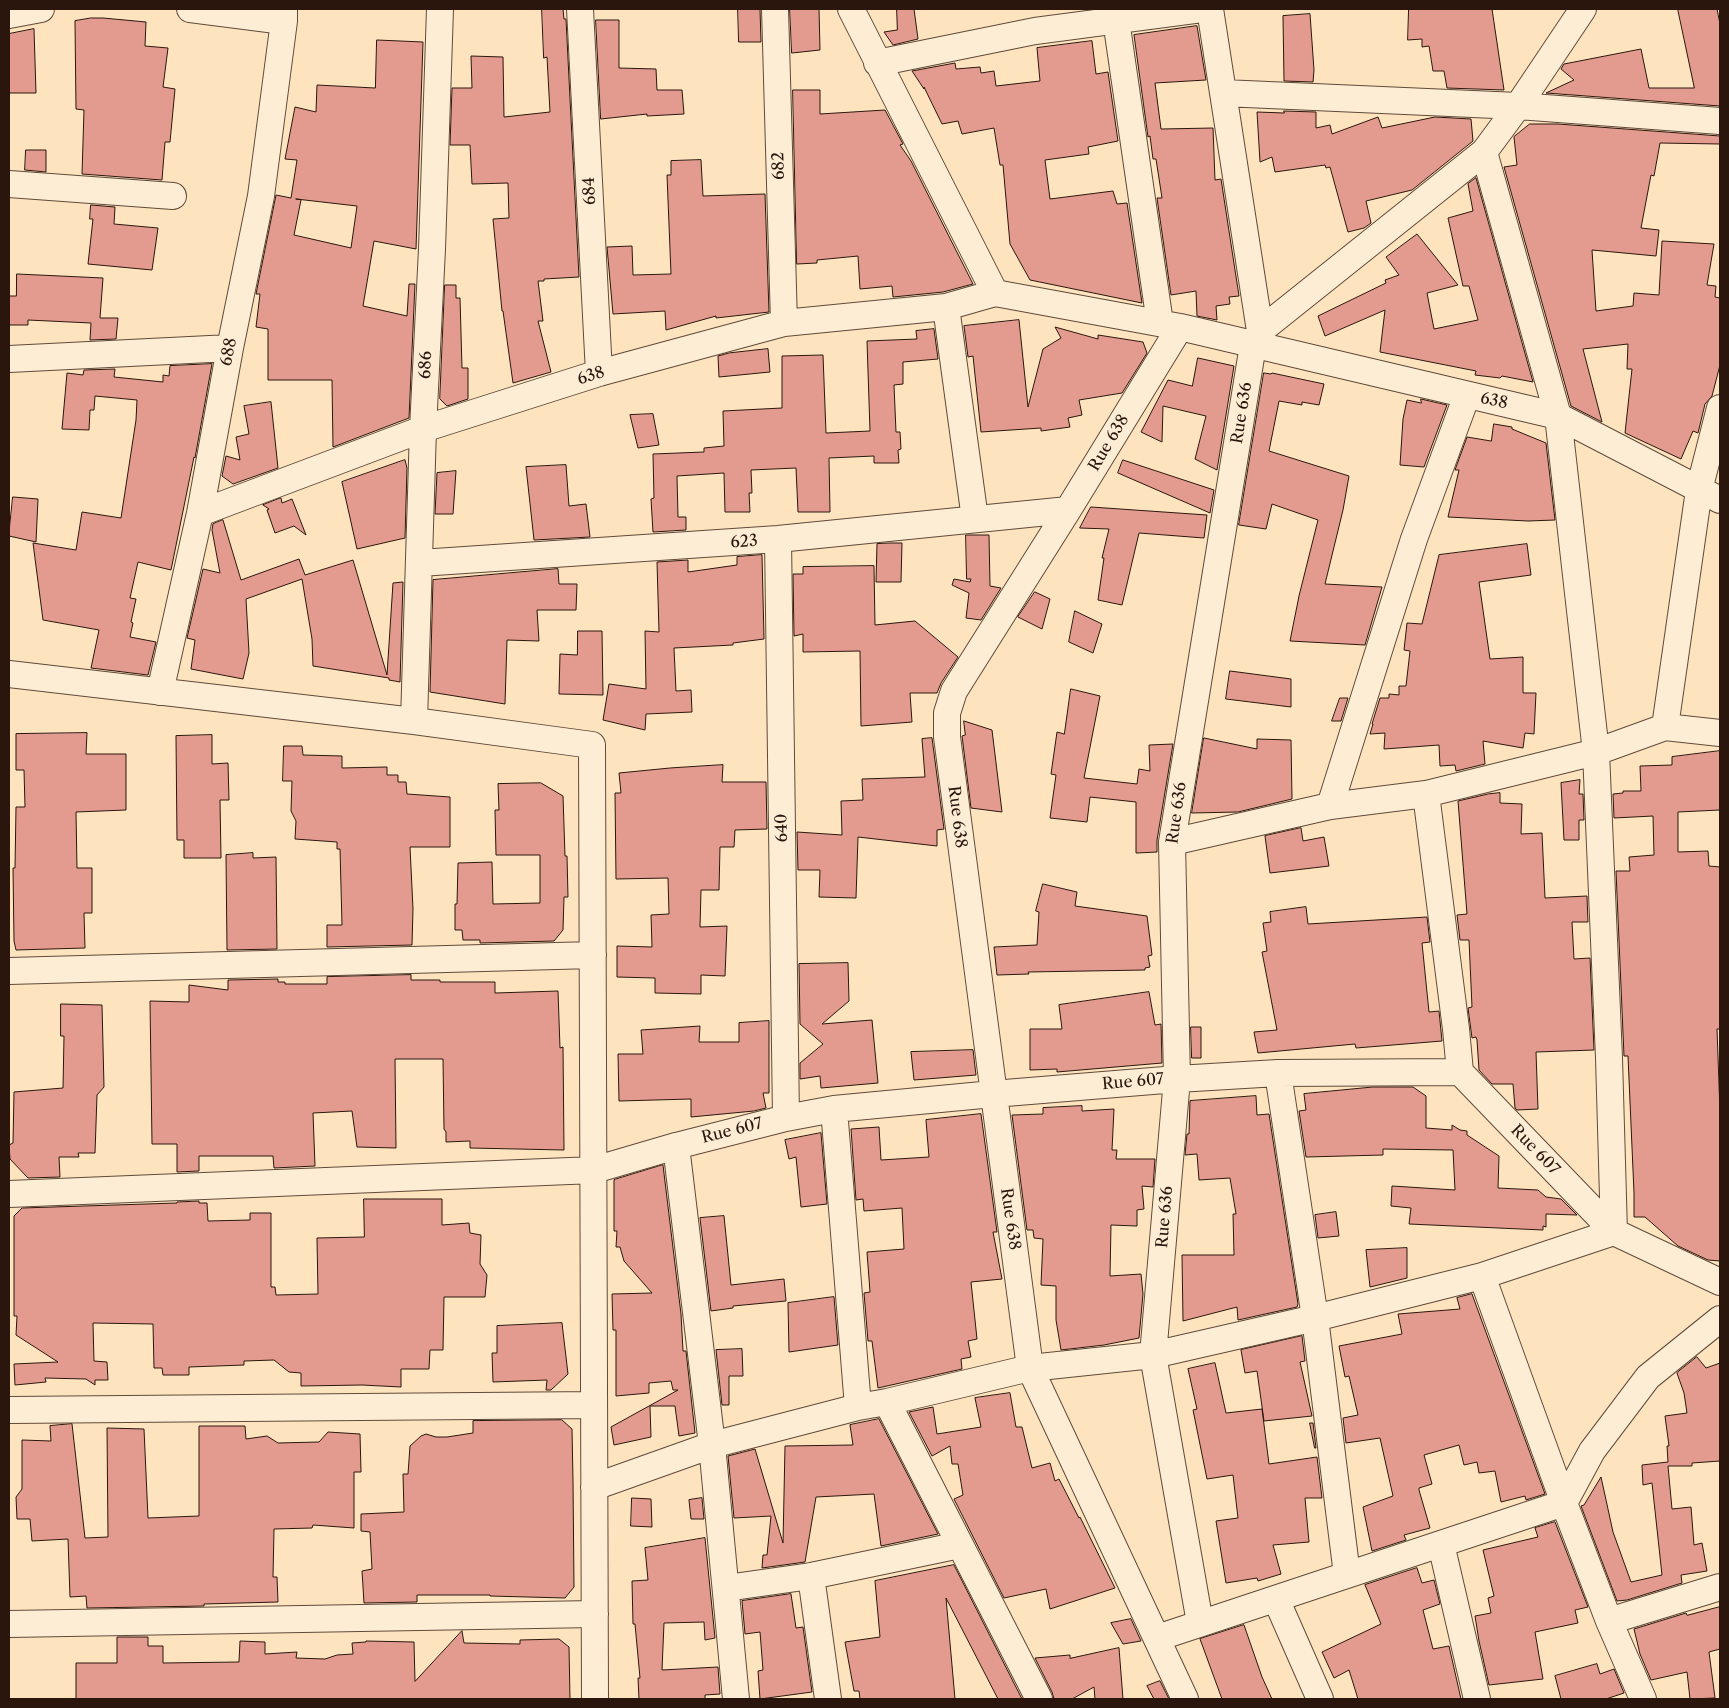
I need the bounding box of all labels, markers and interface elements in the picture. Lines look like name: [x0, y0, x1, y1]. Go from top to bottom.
street label: 682: [769, 152, 789, 180]
street label: 684: [580, 176, 600, 206]
street label: 688: [217, 336, 241, 368]
street label: 686: [416, 350, 436, 380]
street label: 638: [575, 363, 607, 389]
street label: Rue 636: [1228, 381, 1256, 445]
street label: 638: [1478, 389, 1510, 413]
street label: Rue 638: [1085, 411, 1133, 475]
street label: 623: [730, 531, 758, 553]
street label: Rue 636: [1163, 781, 1191, 845]
street label: Rue 638: [944, 785, 970, 849]
street label: 640: [772, 813, 792, 843]
street label: Rue 607: [1101, 1070, 1165, 1094]
street label: Rue 607: [700, 1114, 764, 1148]
street label: Rue 607: [1507, 1121, 1563, 1179]
street label: Rue 636: [1153, 1185, 1177, 1249]
street label: Rue 638: [996, 1187, 1024, 1251]

